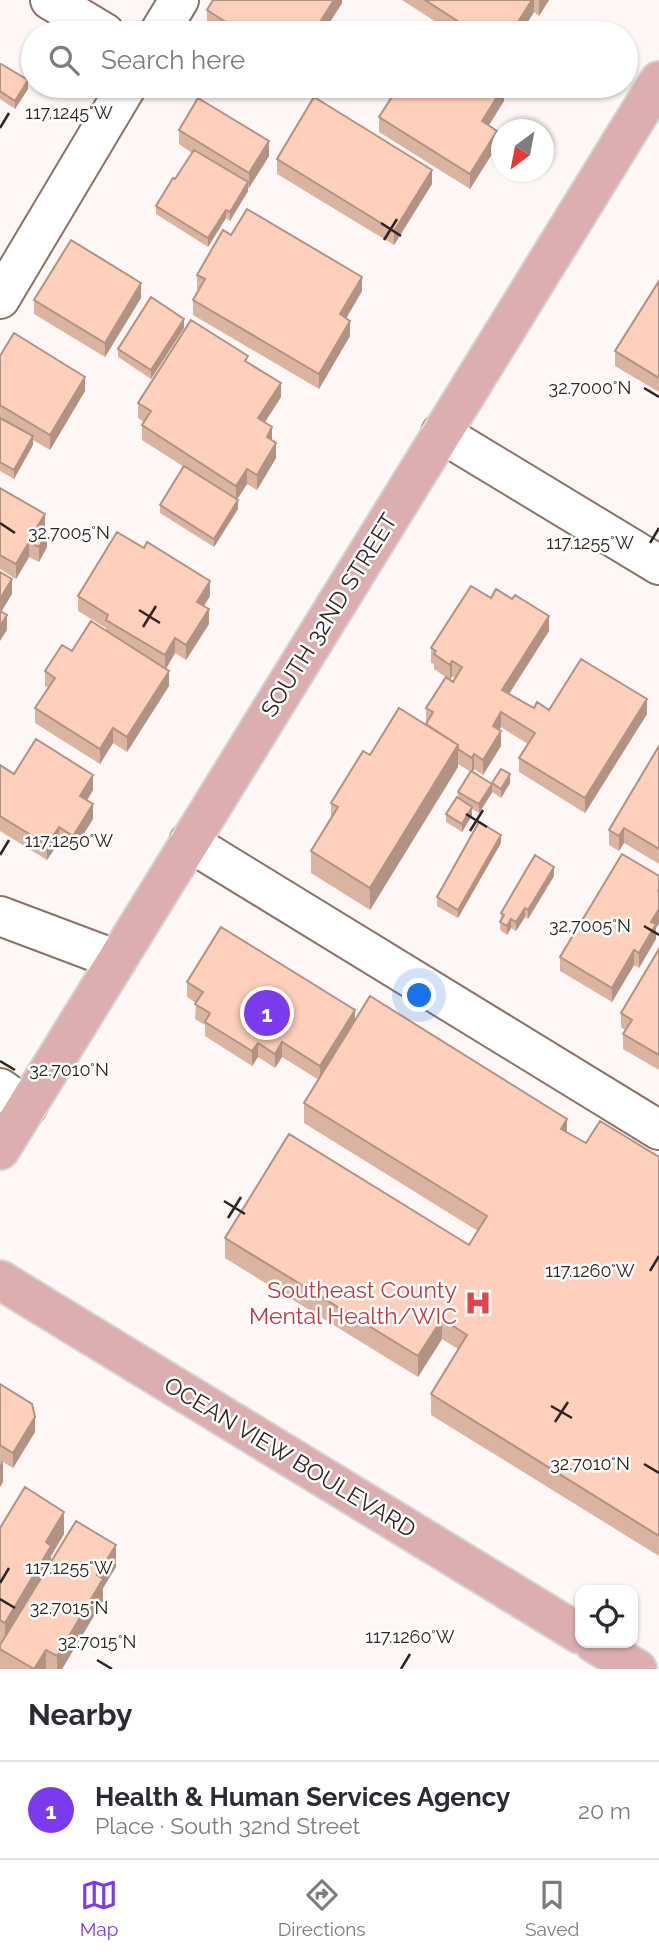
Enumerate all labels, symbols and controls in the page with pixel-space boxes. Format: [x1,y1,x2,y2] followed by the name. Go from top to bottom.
[21,21,638,98] search box
[45,41,83,79] icon: search
[101,45,245,75] text: Search here
[25,102,113,123] text: 117.1245°W
[491,119,554,182] north arrow
[549,377,631,398] text: 32.7000°N
[255,508,402,721] street label: SOUTH 32ND STREET
[28,522,110,543] text: 32.7005°N
[546,532,634,553] text: 117.1255°W
[25,830,113,851] text: 117.1250°W
[549,915,631,936] text: 32.7005°N
[402,978,436,1012] your location
[244,987,290,1039] pin: 1
[29,1059,109,1080] text: 32.7010°N
[545,1260,635,1281] text: 117.1260°W
[249,1276,457,1329] place label: Southeast County Mental Health/WIC
[463,1288,493,1318] hospital icon: Southeast County Mental Health/WIC
[160,1371,421,1542] street label: OCEAN VIEW BOULEVARD
[550,1453,630,1474] text: 32.7010°N
[25,1557,113,1578] text: 117.1255°W
[575,1585,638,1648] map controls
[575,1585,638,1648] button: locate
[30,1597,108,1618] text: 32.7015°N
[365,1626,455,1647] text: 117.1260°W
[58,1631,136,1652] text: 32.7015°N
[28,1697,132,1732] text: Nearby
[95,1782,510,1812] text: Health & Human Services Agency
[45,1797,57,1824] text: 1
[578,1797,631,1824] text: 20 m
[95,1812,360,1839] text: Place · South 32nd Street
[80,1876,118,1940] tab: Map
[278,1876,366,1940] tab: Directions
[525,1876,579,1940] tab: Saved

